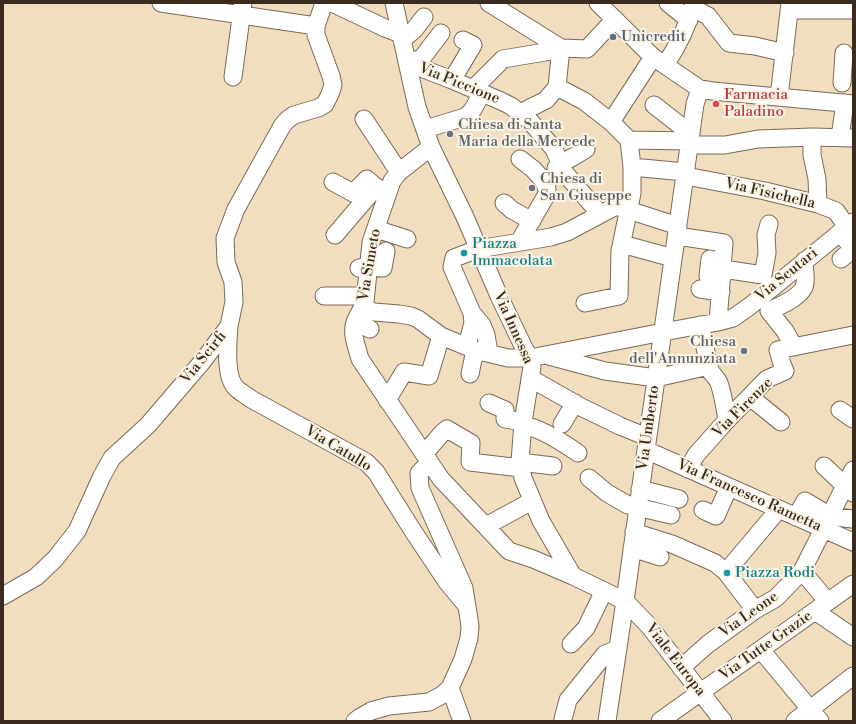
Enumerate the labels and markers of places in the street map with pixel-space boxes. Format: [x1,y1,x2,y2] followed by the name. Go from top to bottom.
[621,28,686,46] place label: Unicredit
[608,32,618,42] marker: Unicredit
[724,86,788,121] place label: Farmacia Paladino
[711,99,721,109] marker: Farmacia Paladino
[458,116,595,151] place label: Chiesa di Santa Maria della Mercede
[445,129,455,139] marker: Chiesa di Santa Maria della Mercede
[540,170,632,205] place label: Chiesa di San Giuseppe
[527,183,537,193] marker: Chiesa di San Giuseppe
[472,235,553,270] place label: Piazza Immacolata
[459,248,469,258] marker: Piazza Immacolata
[629,333,736,368] place label: Chiesa dell'Annunziata
[739,346,749,356] marker: Chiesa dell'Annunziata
[735,564,815,582] place label: Piazza Rodi
[722,568,732,578] marker: Piazza Rodi

